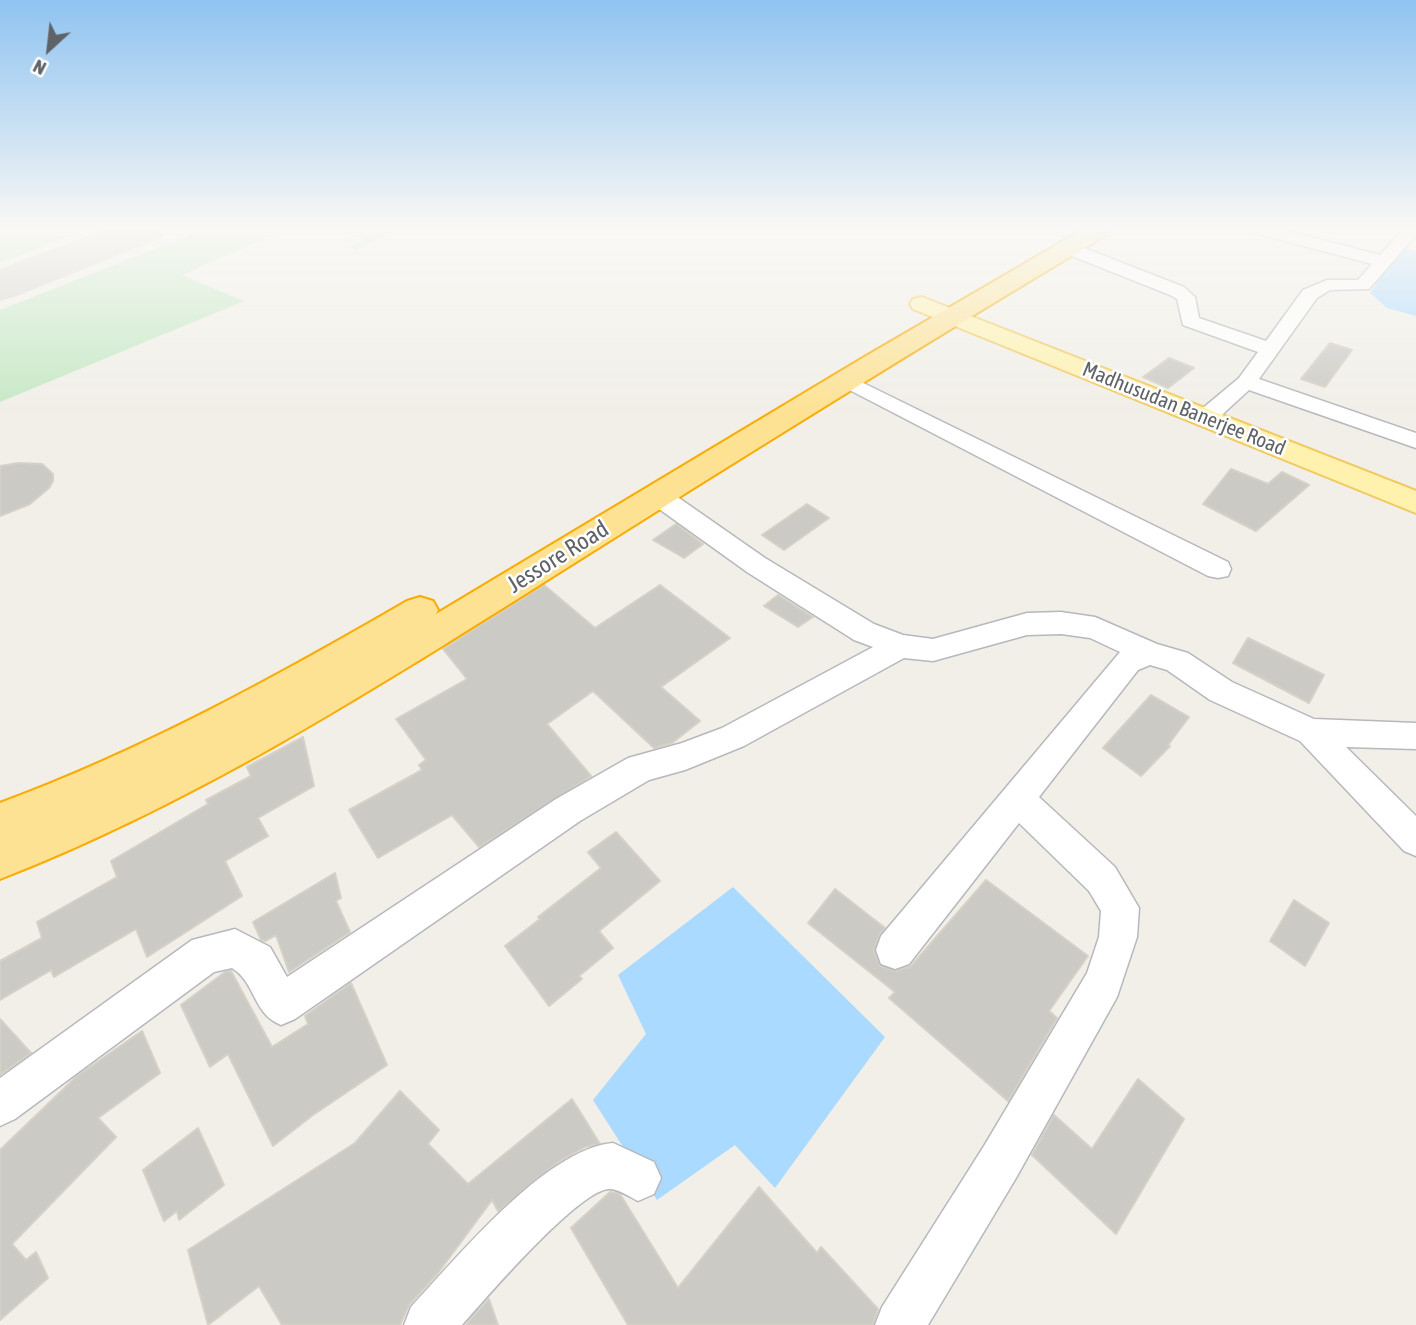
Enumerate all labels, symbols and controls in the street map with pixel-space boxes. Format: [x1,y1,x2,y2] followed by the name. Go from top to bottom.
[14,14,84,84] north arrow
[29,55,49,80] text: N
[1079,357,1289,461] street label: Madhusudan Banerjee Road
[502,515,614,599] street label: Jessore Road

